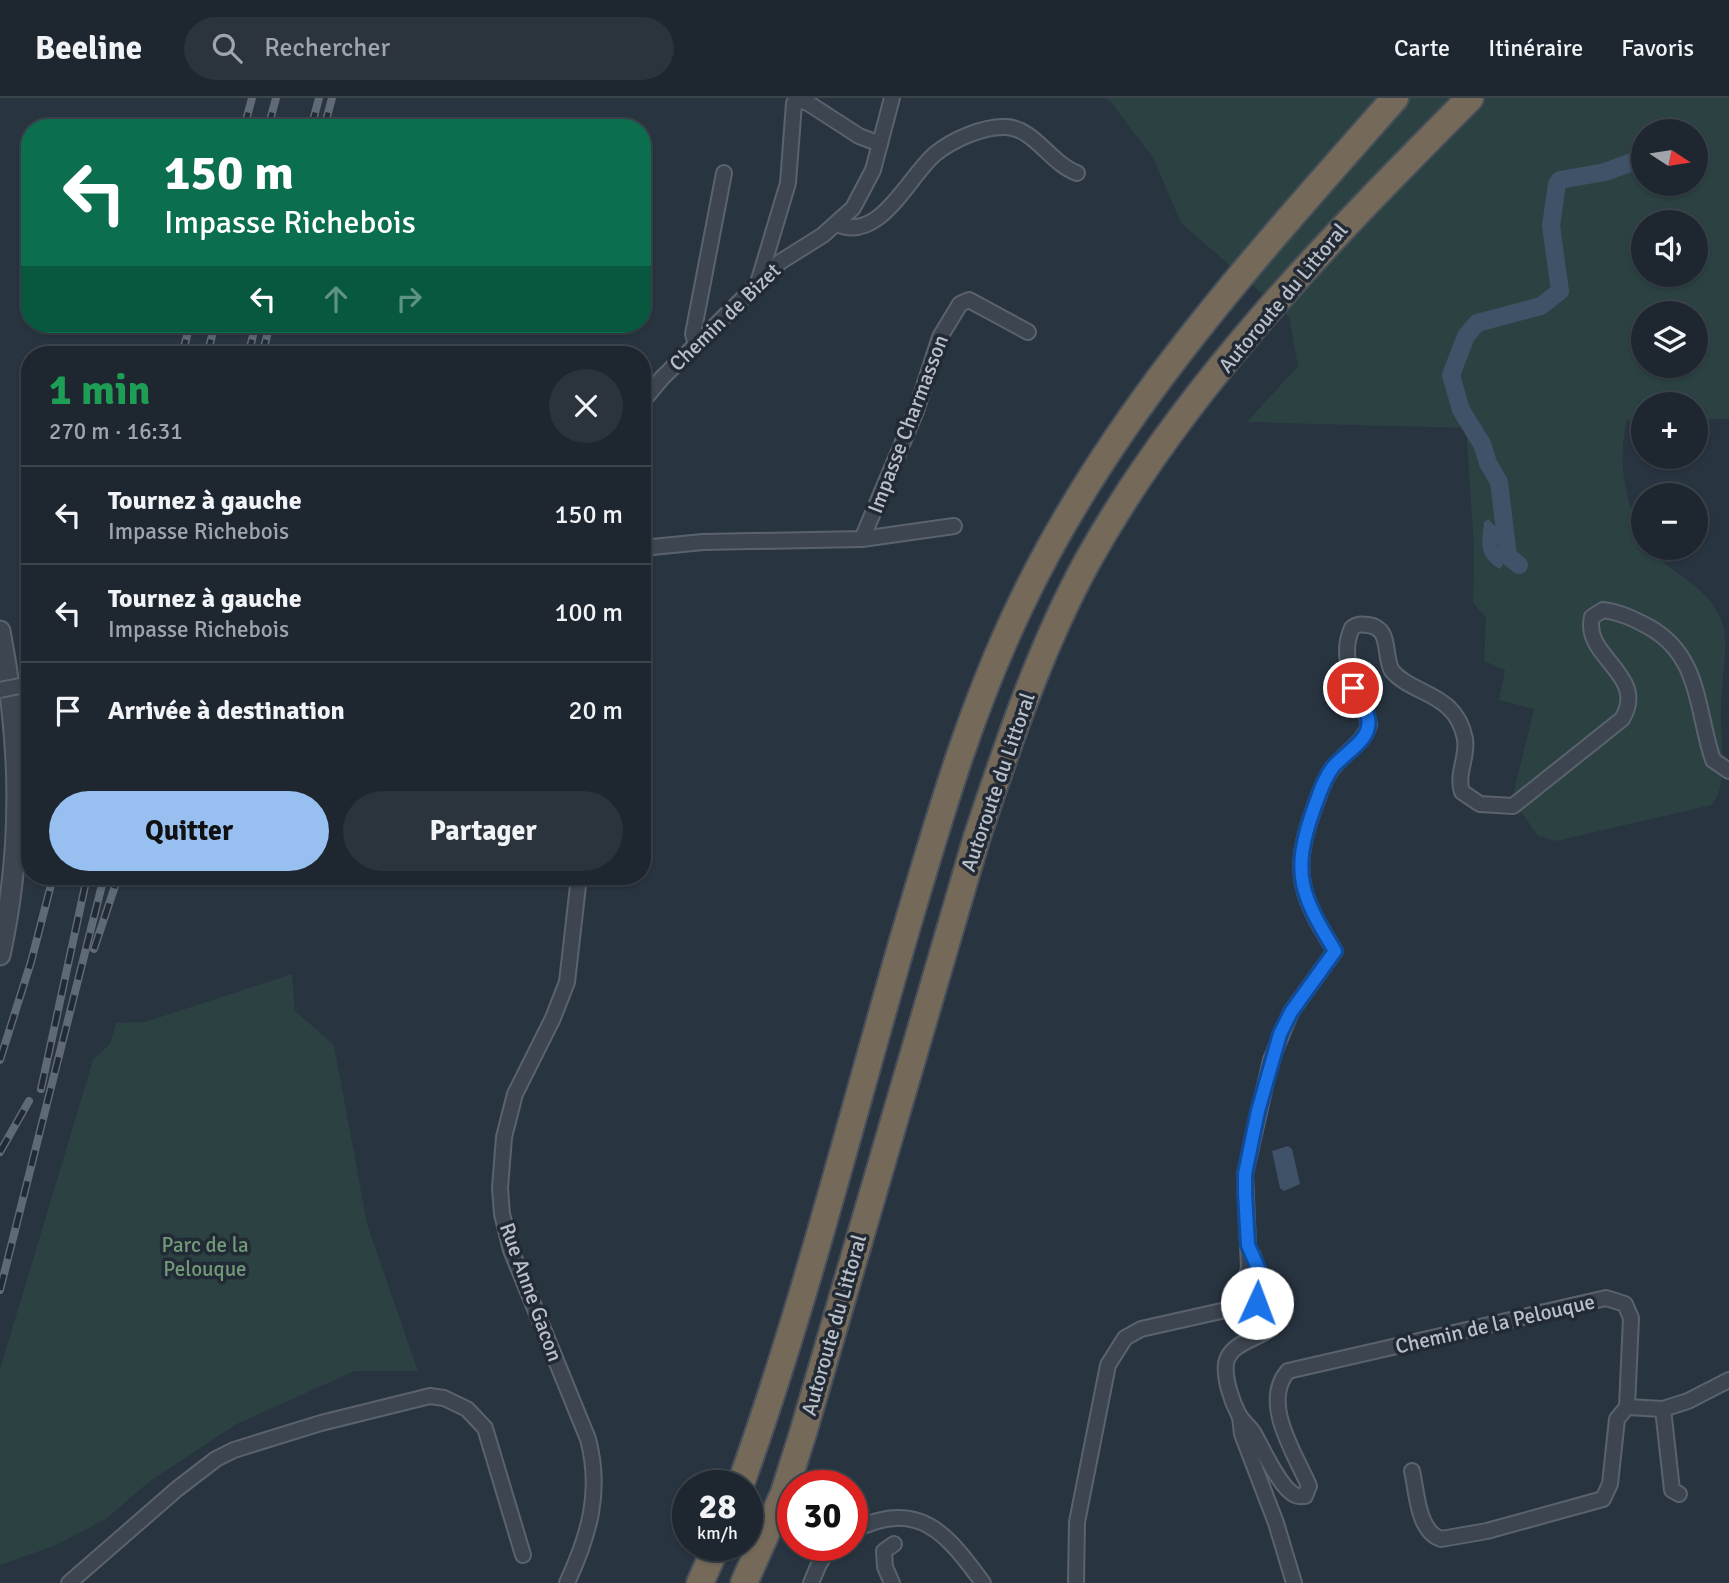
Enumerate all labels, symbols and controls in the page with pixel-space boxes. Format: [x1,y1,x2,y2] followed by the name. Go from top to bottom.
[184,17,674,80] search box
[35,28,142,69] text: Beeline
[208,29,246,67] icon: search
[264,32,390,64] text: Rechercher
[1394,33,1450,63] text: Carte
[1488,33,1583,63] text: Itinéraire
[1621,33,1694,63] text: Favoris
[1631,119,1708,196] north arrow
[1631,119,1708,560] map controls
[164,143,294,203] text: 150 m
[49,147,140,238] icon: left
[164,203,416,242] text: Impasse Richebois
[1631,210,1708,287] button: sound
[1213,218,1353,378] street label: Autoroute du Littoral
[664,257,786,377] street label: Chemin de Bizet
[244,280,282,318] icon: left
[317,280,355,318] icon: ahead
[390,280,428,318] icon: right
[1631,301,1708,378] button: layers
[862,331,954,517] street label: Impasse Charmasson
[49,365,150,416] text: 1 min
[549,369,623,443] button: close
[1631,392,1708,469] button: +
[49,417,183,446] text: 270 m · 16:31
[1631,483,1708,560] button: −
[108,485,302,517] text: Tournez à gauche
[49,496,87,534] icon: left
[554,499,623,531] text: 150 m
[108,517,289,546] text: Impasse Richebois
[108,583,302,615] text: Tournez à gauche
[49,594,87,632] icon: left
[554,597,623,629] text: 100 m
[108,615,289,644] text: Impasse Richebois
[1323,658,1383,718] pin
[1334,669,1372,707] icon: arrive
[955,689,1041,875] street label: Autoroute du Littoral
[49,692,87,730] icon: arrive
[108,695,345,727] text: Arrivée à destination
[568,695,623,727] text: 20 m
[49,791,329,871] button: Quitter
[343,791,623,871] button: Partager
[494,1219,568,1365] street label: Rue Anne Gacon
[796,1231,872,1419] street label: Autoroute du Littoral
[161,1232,249,1282] park label: Parc de la Pelouque
[1220,1266,1294,1340] position arrow
[1393,1288,1597,1360] street label: Chemin de la Pelouque
[777,1470,868,1561] speed limit sign: 30
[699,1485,736,1528] text: 28
[697,1522,738,1544] text: km/h

